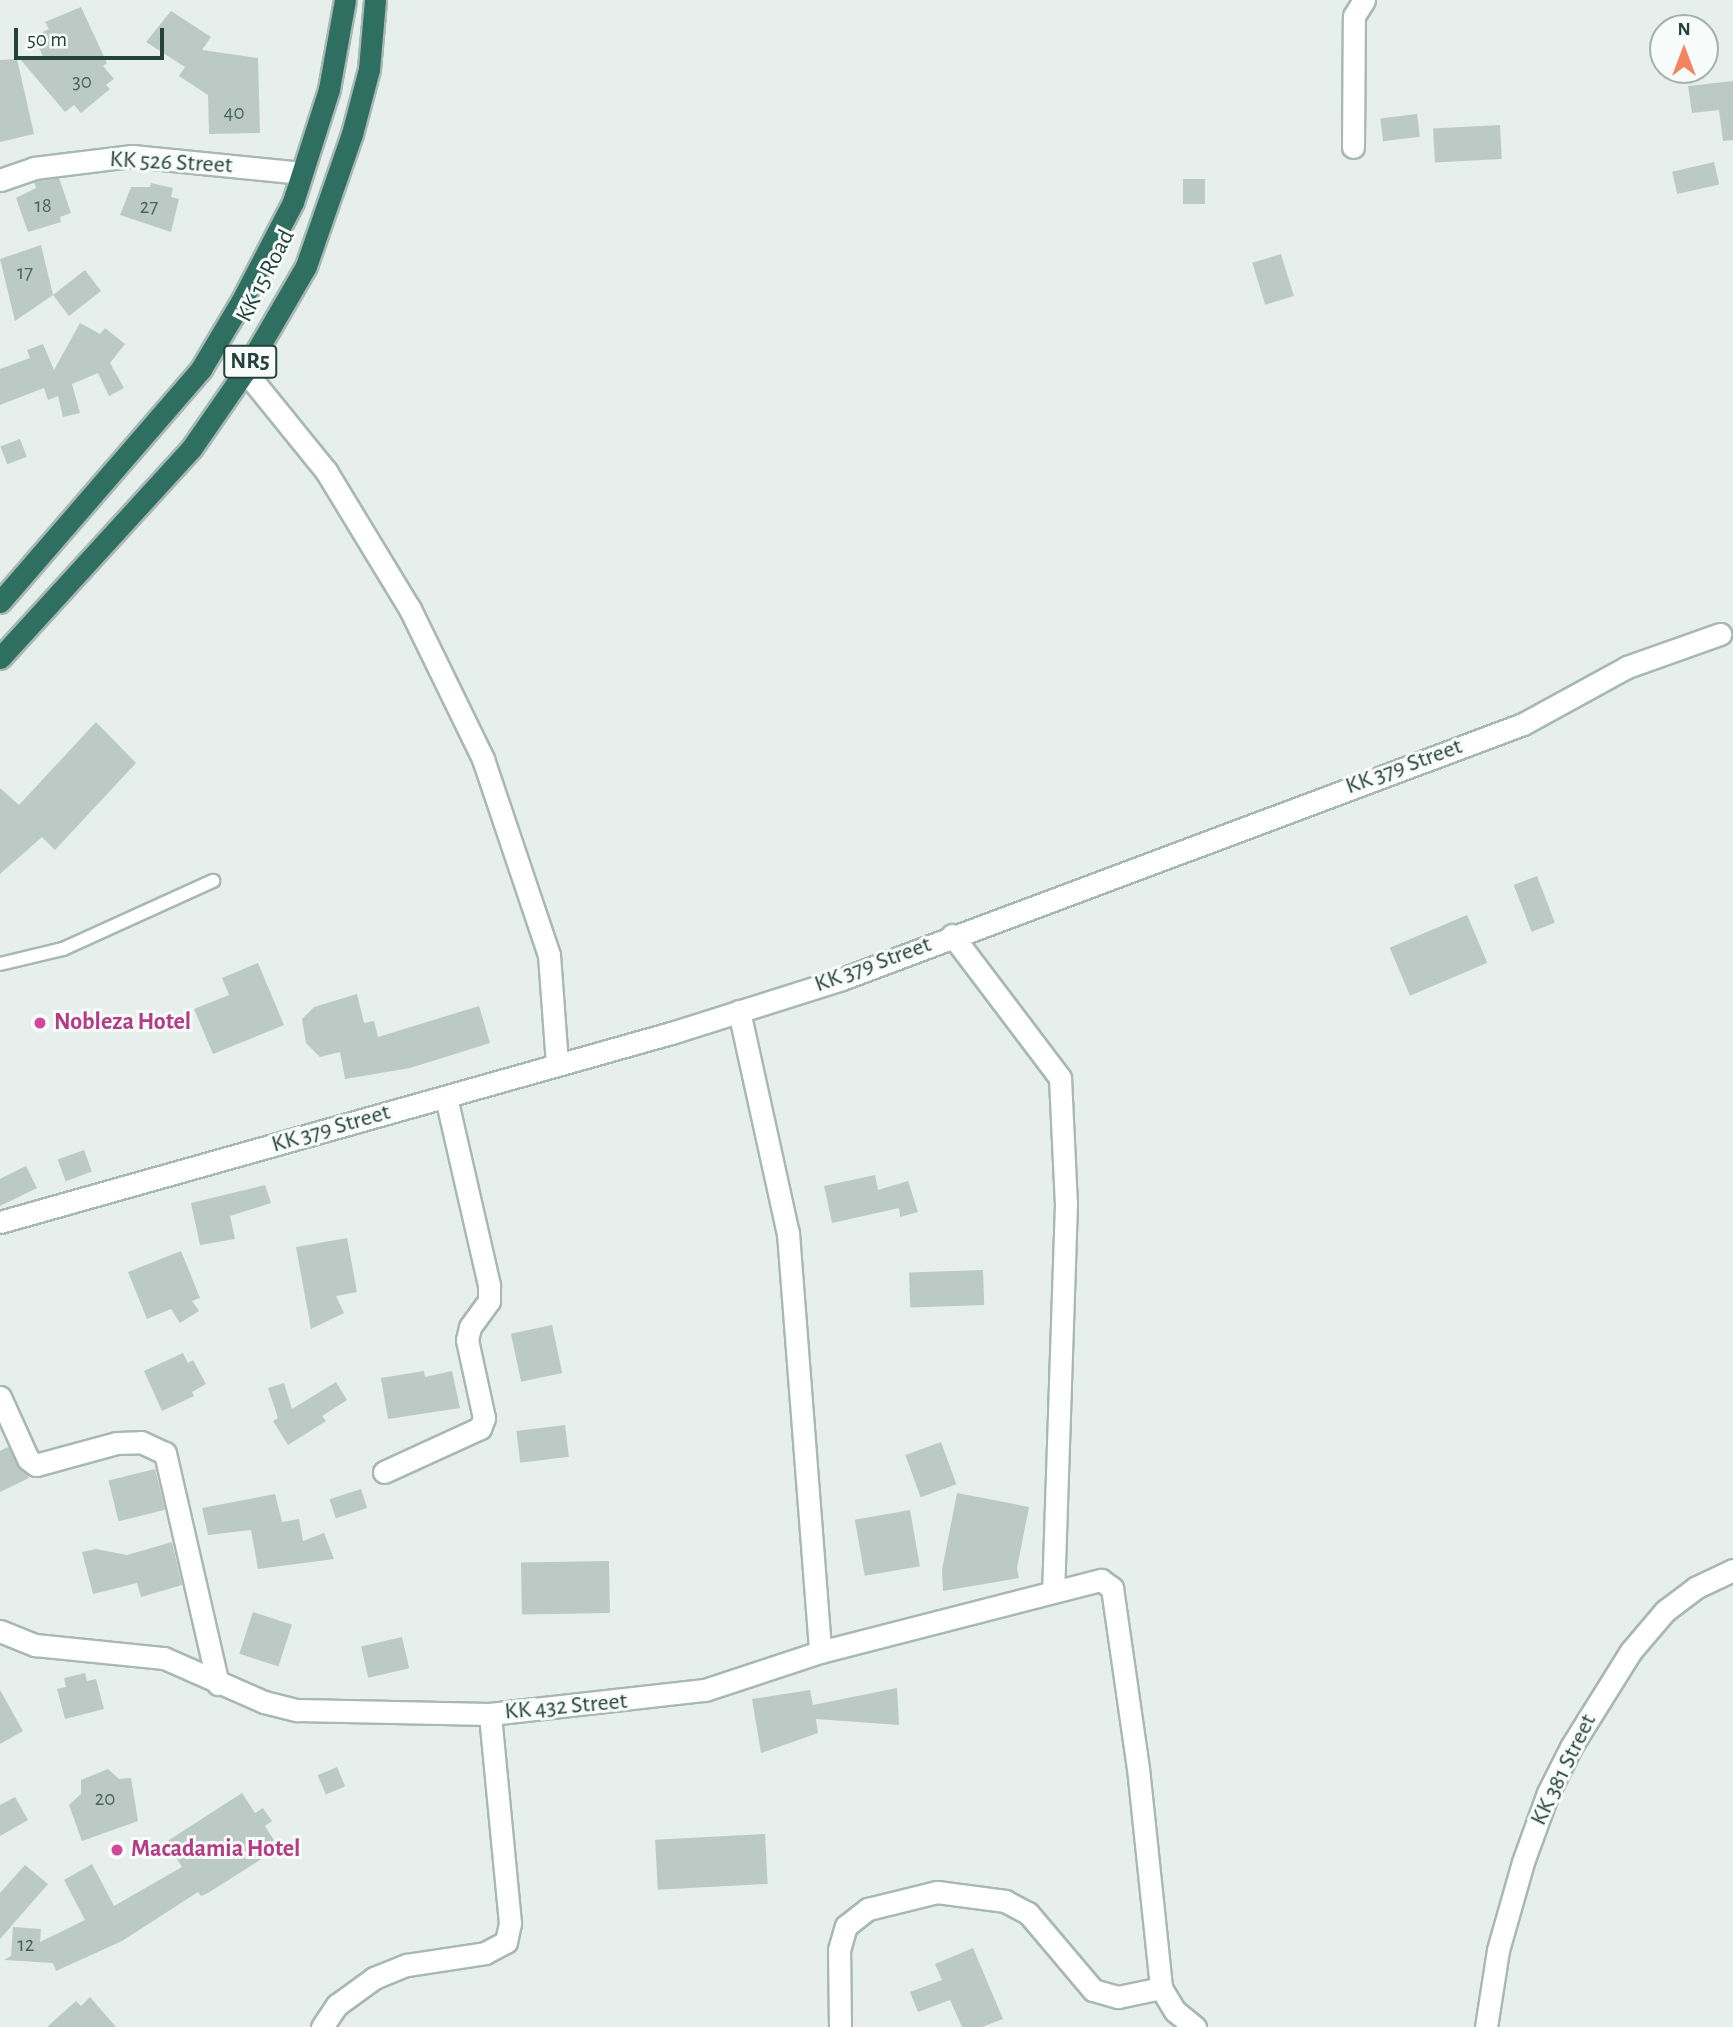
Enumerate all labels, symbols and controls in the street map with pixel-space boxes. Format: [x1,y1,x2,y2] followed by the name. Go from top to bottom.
[18,14,168,58] scale bar
[1649,14,1719,84] north arrow
[1677,20,1691,39] text: N
[27,29,67,50] text: 50 m
[72,69,92,95] house number: 30
[223,100,245,126] house number: 40
[109,145,233,181] street label: KK 526 Street
[34,193,52,219] house number: 18
[140,194,158,220] house number: 27
[230,225,302,327] street label: KK 15 Road
[17,260,33,286] house number: 17
[222,342,278,382] road number: NR5
[1342,733,1466,801] street label: KK 379 Street
[811,931,935,999] street label: KK 379 Street
[54,1009,191,1037] place label: Nobleza Hotel
[32,1015,48,1031] marker: Nobleza Hotel
[268,1098,394,1160] street label: KK 379 Street
[503,1687,629,1727] street label: KK 432 Street
[1525,1710,1603,1830] street label: KK 381 Street
[95,1786,115,1812] house number: 20
[131,1836,300,1864] place label: Macadamia Hotel
[109,1842,125,1858] marker: Macadamia Hotel
[18,1932,34,1958] house number: 12

